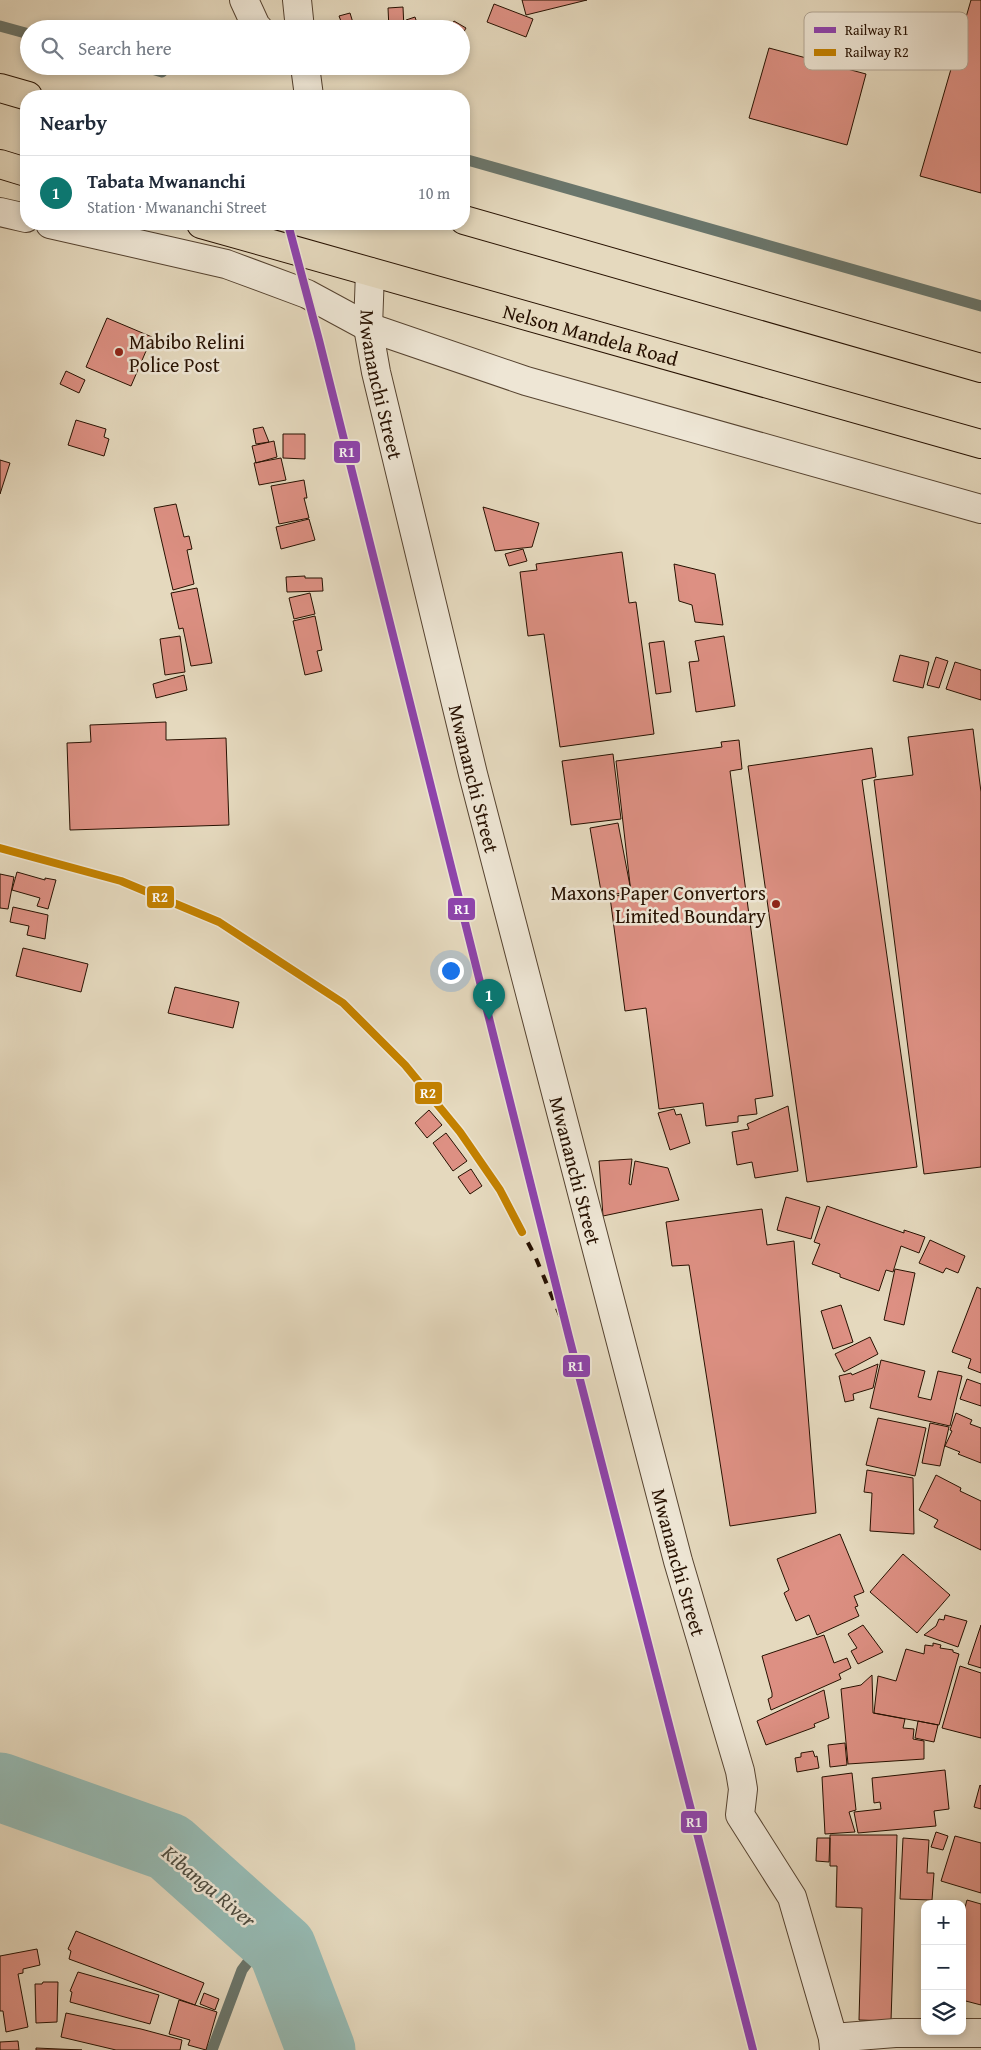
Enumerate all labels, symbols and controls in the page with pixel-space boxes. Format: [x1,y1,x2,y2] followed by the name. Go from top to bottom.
[804,12,968,70] legend
[20,20,470,75] search box
[845,20,909,40] text: Railway R1
[38,34,66,62] icon: search
[78,34,172,62] text: Search here
[845,42,909,62] text: Railway R2
[40,107,107,138] text: Nearby
[87,167,246,195] text: Tabata Mwananchi
[52,181,60,205] text: 1
[418,181,450,205] text: 10 m
[87,195,267,219] text: Station · Mwananchi Street
[500,295,682,372] street label: Nelson Mandela Road
[354,309,411,462] street label: Mwananchi Street
[129,327,245,379] place label: Mabibo Relini Police Post
[113,346,125,358] marker: Mabibo Relini Police Post
[333,440,361,464] line badge: R1
[339,442,355,462] text: R1
[442,701,507,856] street label: Mwananchi Street
[551,878,766,930] place label: Maxons Paper Convertors Limited Boundary
[146,885,175,909] line badge: R2
[152,887,168,907] text: R2
[447,897,476,921] line badge: R1
[770,898,782,910] marker: Maxons Paper Convertors Limited Boundary
[454,899,470,919] text: R1
[438,958,464,984] your location
[473,979,505,1020] pin: 1
[414,1081,443,1105] line badge: R2
[420,1083,436,1103] text: R2
[543,1093,609,1248] street label: Mwananchi Street
[562,1354,591,1378] line badge: R1
[568,1356,584,1376] text: R1
[645,1485,714,1639] street label: Mwananchi Street
[680,1810,708,1834] line badge: R1
[686,1812,702,1832] text: R1
[155,1837,264,1935] water label: Kibangu River
[921,1900,966,2035] map controls
[921,1900,966,1945] button: +
[921,1945,966,1990] button: −
[921,1990,966,2035] button: layers

